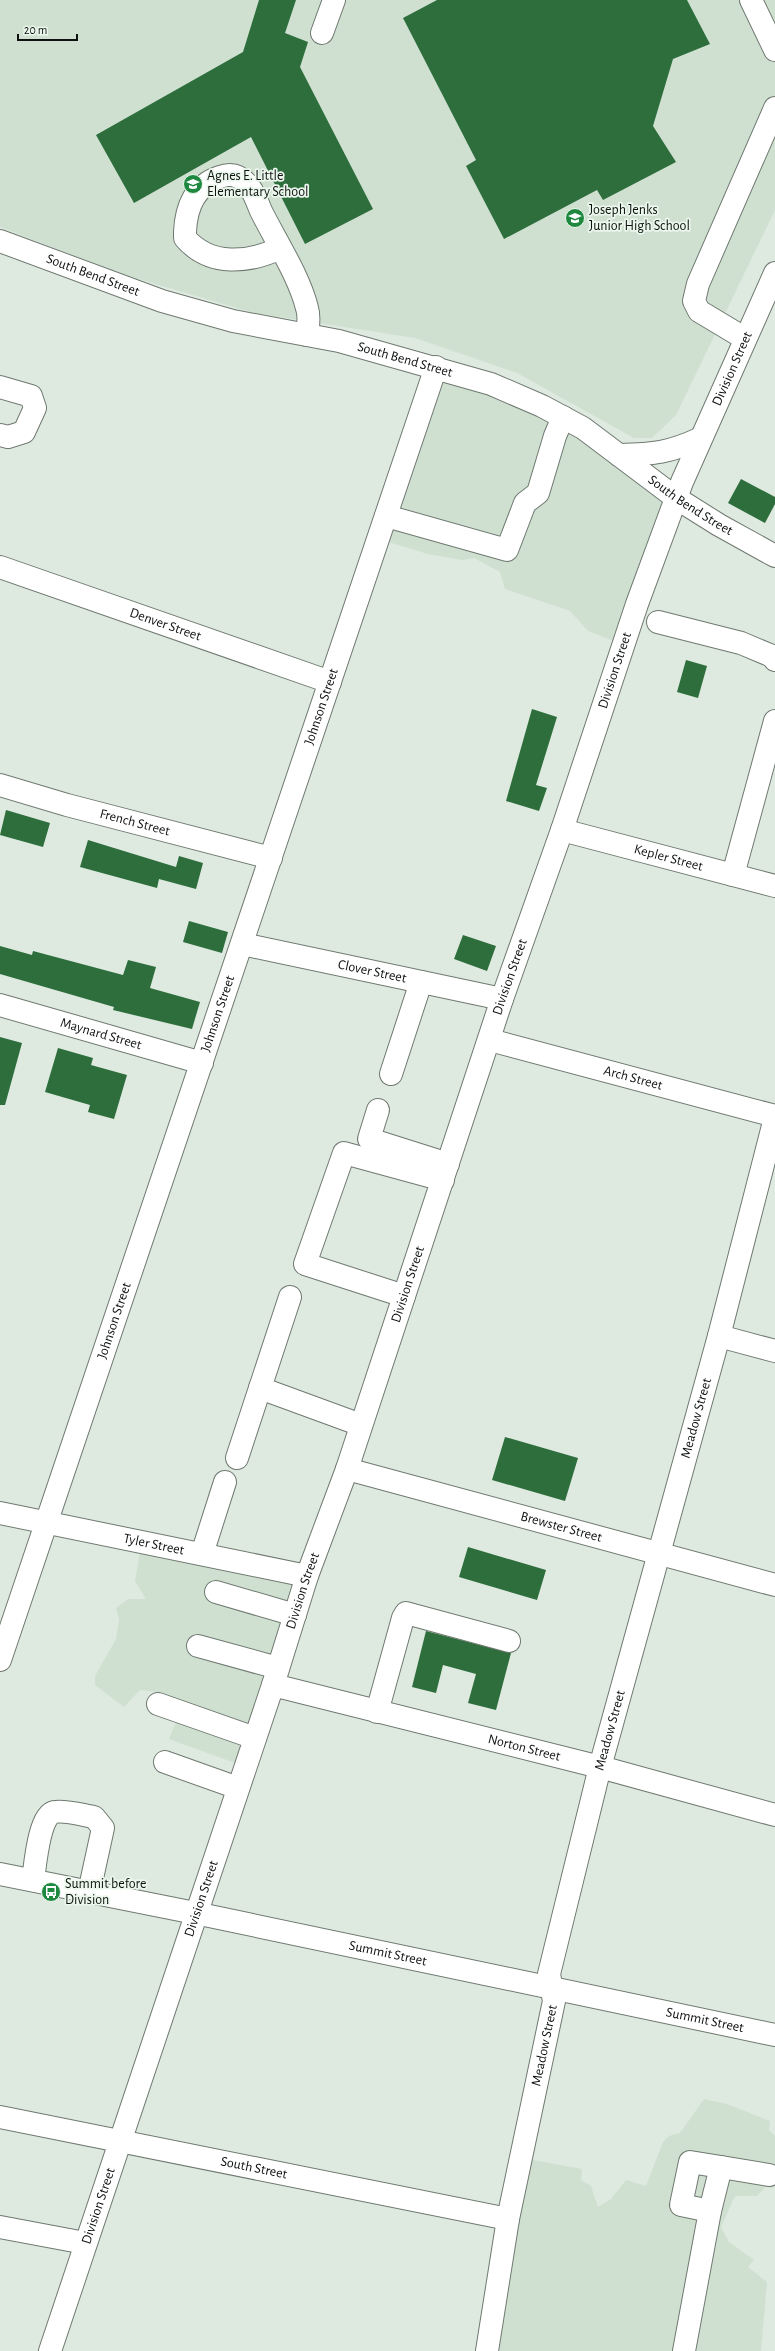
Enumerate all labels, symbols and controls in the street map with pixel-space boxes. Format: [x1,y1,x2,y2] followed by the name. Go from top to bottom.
[18,16,77,42] scale bar
[24,24,47,36] text: 20 m
[207,169,309,199] place label: Agnes E. Little Elementary School
[182,173,204,195] school or university icon: Agnes E. Little Elementary School
[589,203,690,233] place label: Joseph Jenks Junior High School
[564,207,586,229] school or university icon: Joseph Jenks Junior High School
[44,252,142,299] street label: South Bend Street
[710,329,755,408] street label: Division Street
[356,340,455,380] street label: South Bend Street
[646,473,735,538] street label: South Bend Street
[128,606,203,644] street label: Denver Street
[596,630,634,711] street label: Division Street
[302,666,341,747] street label: Johnson Street
[98,807,172,839] street label: French Street
[632,842,705,874] street label: Kepler Street
[490,937,530,1017] street label: Division Street
[337,957,408,986] street label: Clover Street
[199,973,237,1054] street label: Johnson Street
[59,1016,144,1052] street label: Maynard Street
[602,1064,665,1093] street label: Arch Street
[389,1244,427,1325] street label: Division Street
[95,1280,134,1361] street label: Johnson Street
[679,1376,714,1460] street label: Meadow Street
[519,1509,604,1545] street label: Brewster Street
[122,1532,186,1558] street label: Tyler Street
[284,1550,322,1631] street label: Division Street
[592,1688,628,1772] street label: Meadow Street
[487,1732,562,1764] street label: Norton Street
[182,1858,221,1939] street label: Division Street
[65,1877,146,1907] place label: Summit before Division
[40,1881,62,1903] bus stop icon: Summit before Division
[348,1939,428,1969] street label: Summit Street
[529,2003,560,2087] street label: Meadow Street
[665,2005,745,2035] street label: Summit Street
[220,2154,289,2182] street label: South Street
[79,2165,118,2246] street label: Division Street

